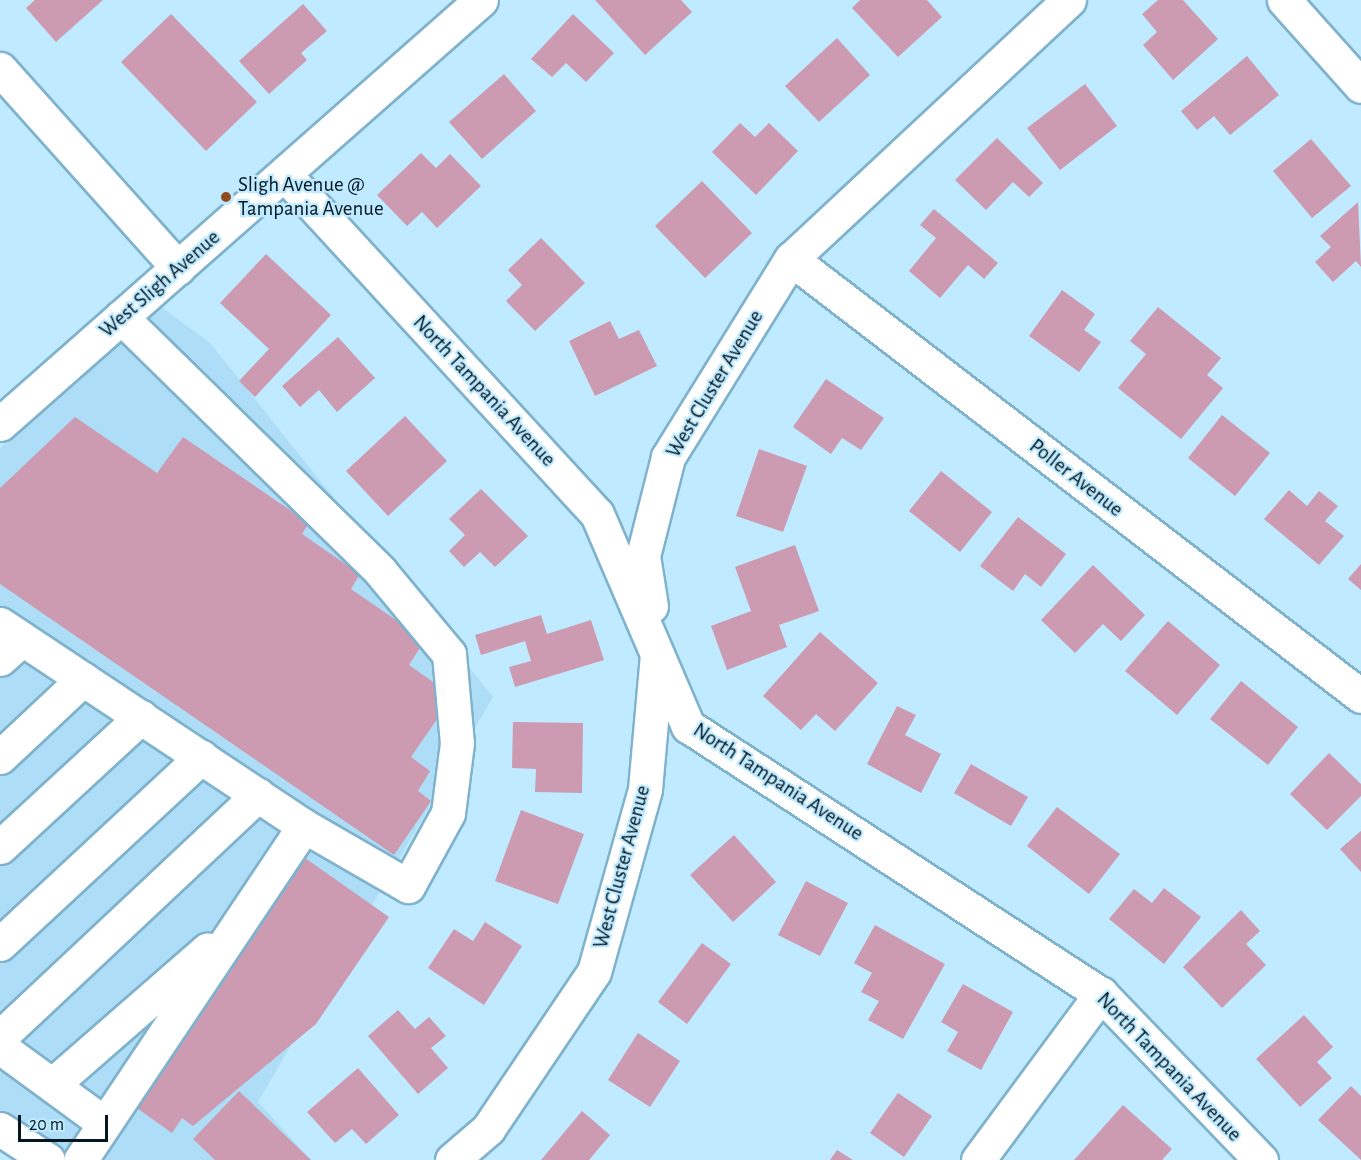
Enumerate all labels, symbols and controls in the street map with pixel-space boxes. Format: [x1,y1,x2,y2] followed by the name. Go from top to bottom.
[238,172,384,222] place label: Sligh Avenue @ Tampania Avenue
[219,190,233,204] marker: Sligh Avenue @ Tampania Avenue
[95,225,225,343] street label: West Sligh Avenue
[661,306,769,462] street label: West Cluster Avenue
[407,310,561,472] street label: North Tampania Avenue
[1024,434,1128,522] street label: Poller Avenue
[688,718,868,846] street label: North Tampania Avenue
[588,783,656,951] street label: West Cluster Avenue
[1091,987,1247,1147] street label: North Tampania Avenue
[21,1103,111,1141] scale bar
[29,1116,64,1134] text: 20 m

